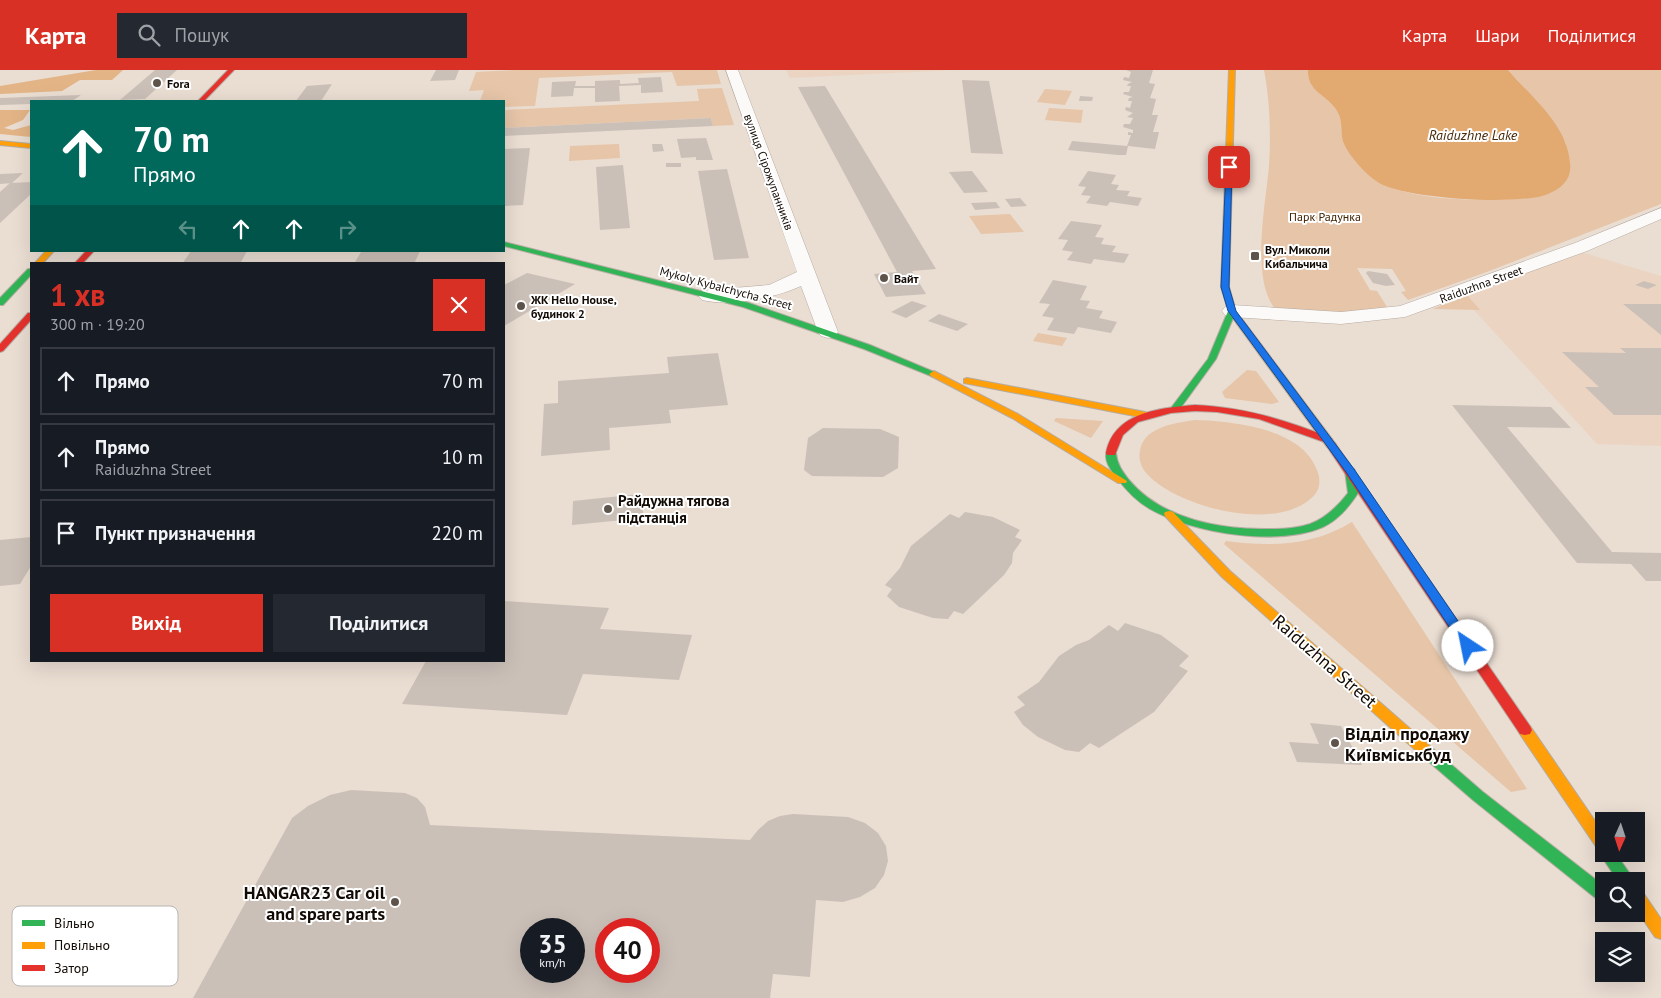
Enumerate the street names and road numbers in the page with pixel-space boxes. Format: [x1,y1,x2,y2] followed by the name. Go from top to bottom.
[741,112,797,232] street label: вулиця Сірожупанників
[1437,262,1525,306] street label: Raiduzhna Street
[658,263,794,313] street label: Mykoly Kybalchycha Street
[1268,609,1382,713] street label: Raiduzhna Street

